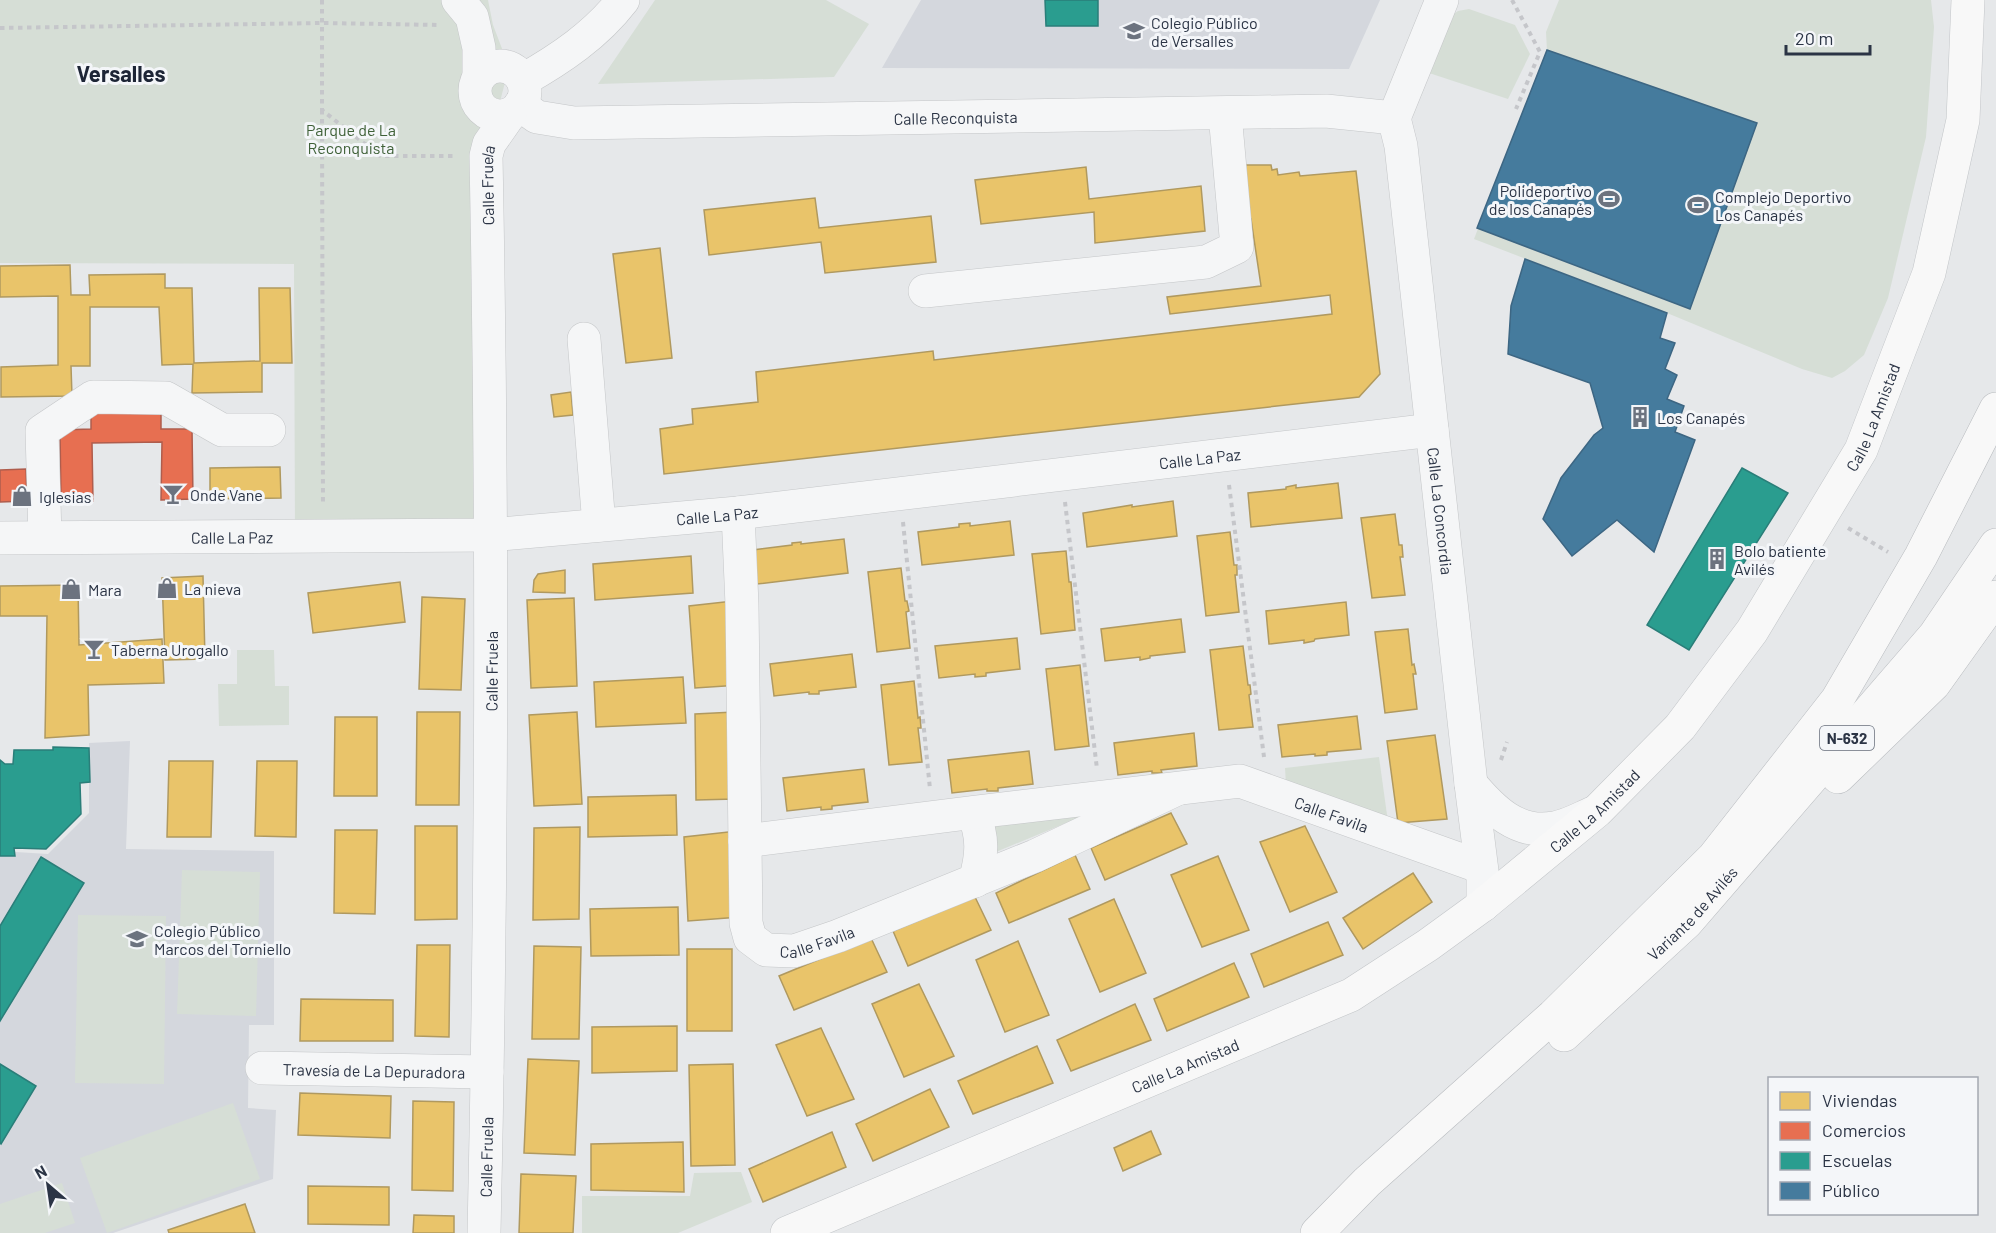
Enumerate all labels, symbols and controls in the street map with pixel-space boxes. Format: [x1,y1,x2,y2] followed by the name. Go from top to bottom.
[1151,13,1258,50] place label: Colegio Público de Versalles
[1786,18,1870,56] scale bar
[1122,19,1146,43] school or university icon: Colegio Público de Versalles
[1795,27,1833,49] text: 20 m
[77,60,165,86] district label: Versalles
[893,106,1018,127] street label: Calle Reconquista
[306,120,396,157] park label: Parque de La Reconquista
[477,143,498,226] street label: Calle Fruela
[1489,181,1592,218] place label: Polideportivo de los Canapés
[1597,187,1621,211] sports icon: Polideportivo de los Canapés
[1715,187,1851,224] place label: Complejo Deportivo Los Canapés
[1686,193,1710,217] sports icon: Complejo Deportivo Los Canapés
[1841,360,1903,474] street label: Calle La Amistad
[1628,405,1652,429] building icon: Los Canapés
[1657,408,1745,427] place label: Los Canapés
[1158,443,1242,472] street label: Calle La Paz
[1425,446,1457,576] street label: Calle La Concordia
[161,482,185,506] bar icon: Onde Vane
[10,484,34,508] shop icon: Iglesias
[190,485,263,504] place label: Onde Vane
[39,487,91,506] place label: Iglesias
[675,501,759,528] street label: Calle La Paz
[191,527,273,546] street label: Calle La Paz
[1734,541,1826,578] place label: Bolo batiente Avilés
[1705,547,1729,571] building icon: Bolo batiente Avilés
[155,576,179,600] shop icon: La nieva
[59,577,83,601] shop icon: Mara
[184,579,241,598] place label: La nieva
[88,580,122,599] place label: Mara
[481,631,500,711] street label: Calle Fruela
[82,637,106,661] bar icon: Taberna Urogallo
[111,640,229,659] place label: Taberna Urogallo
[1820,726,1874,750] road number: N-632
[1545,765,1643,856] street label: Calle La Amistad
[1292,792,1371,836] street label: Calle Favila
[1643,862,1741,964] street label: Variante de Avilés
[154,921,291,958] place label: Colegio Público Marcos del Torniello
[779,921,857,961] street label: Calle Favila
[125,927,149,951] school or university icon: Colegio Público Marcos del Torniello
[1128,1034,1242,1096] street label: Calle La Amistad
[283,1059,465,1081] street label: Travesía de La Depuradora
[1768,1077,1978,1215] legend
[1822,1089,1897,1111] text: Viviendas
[475,1117,496,1198] street label: Calle Fruela
[1822,1119,1906,1141] text: Comercios
[1822,1149,1892,1171] text: Escuelas
[18,1155,78,1215] north arrow
[31,1161,50,1182] text: N
[1822,1179,1880,1201] text: Público

